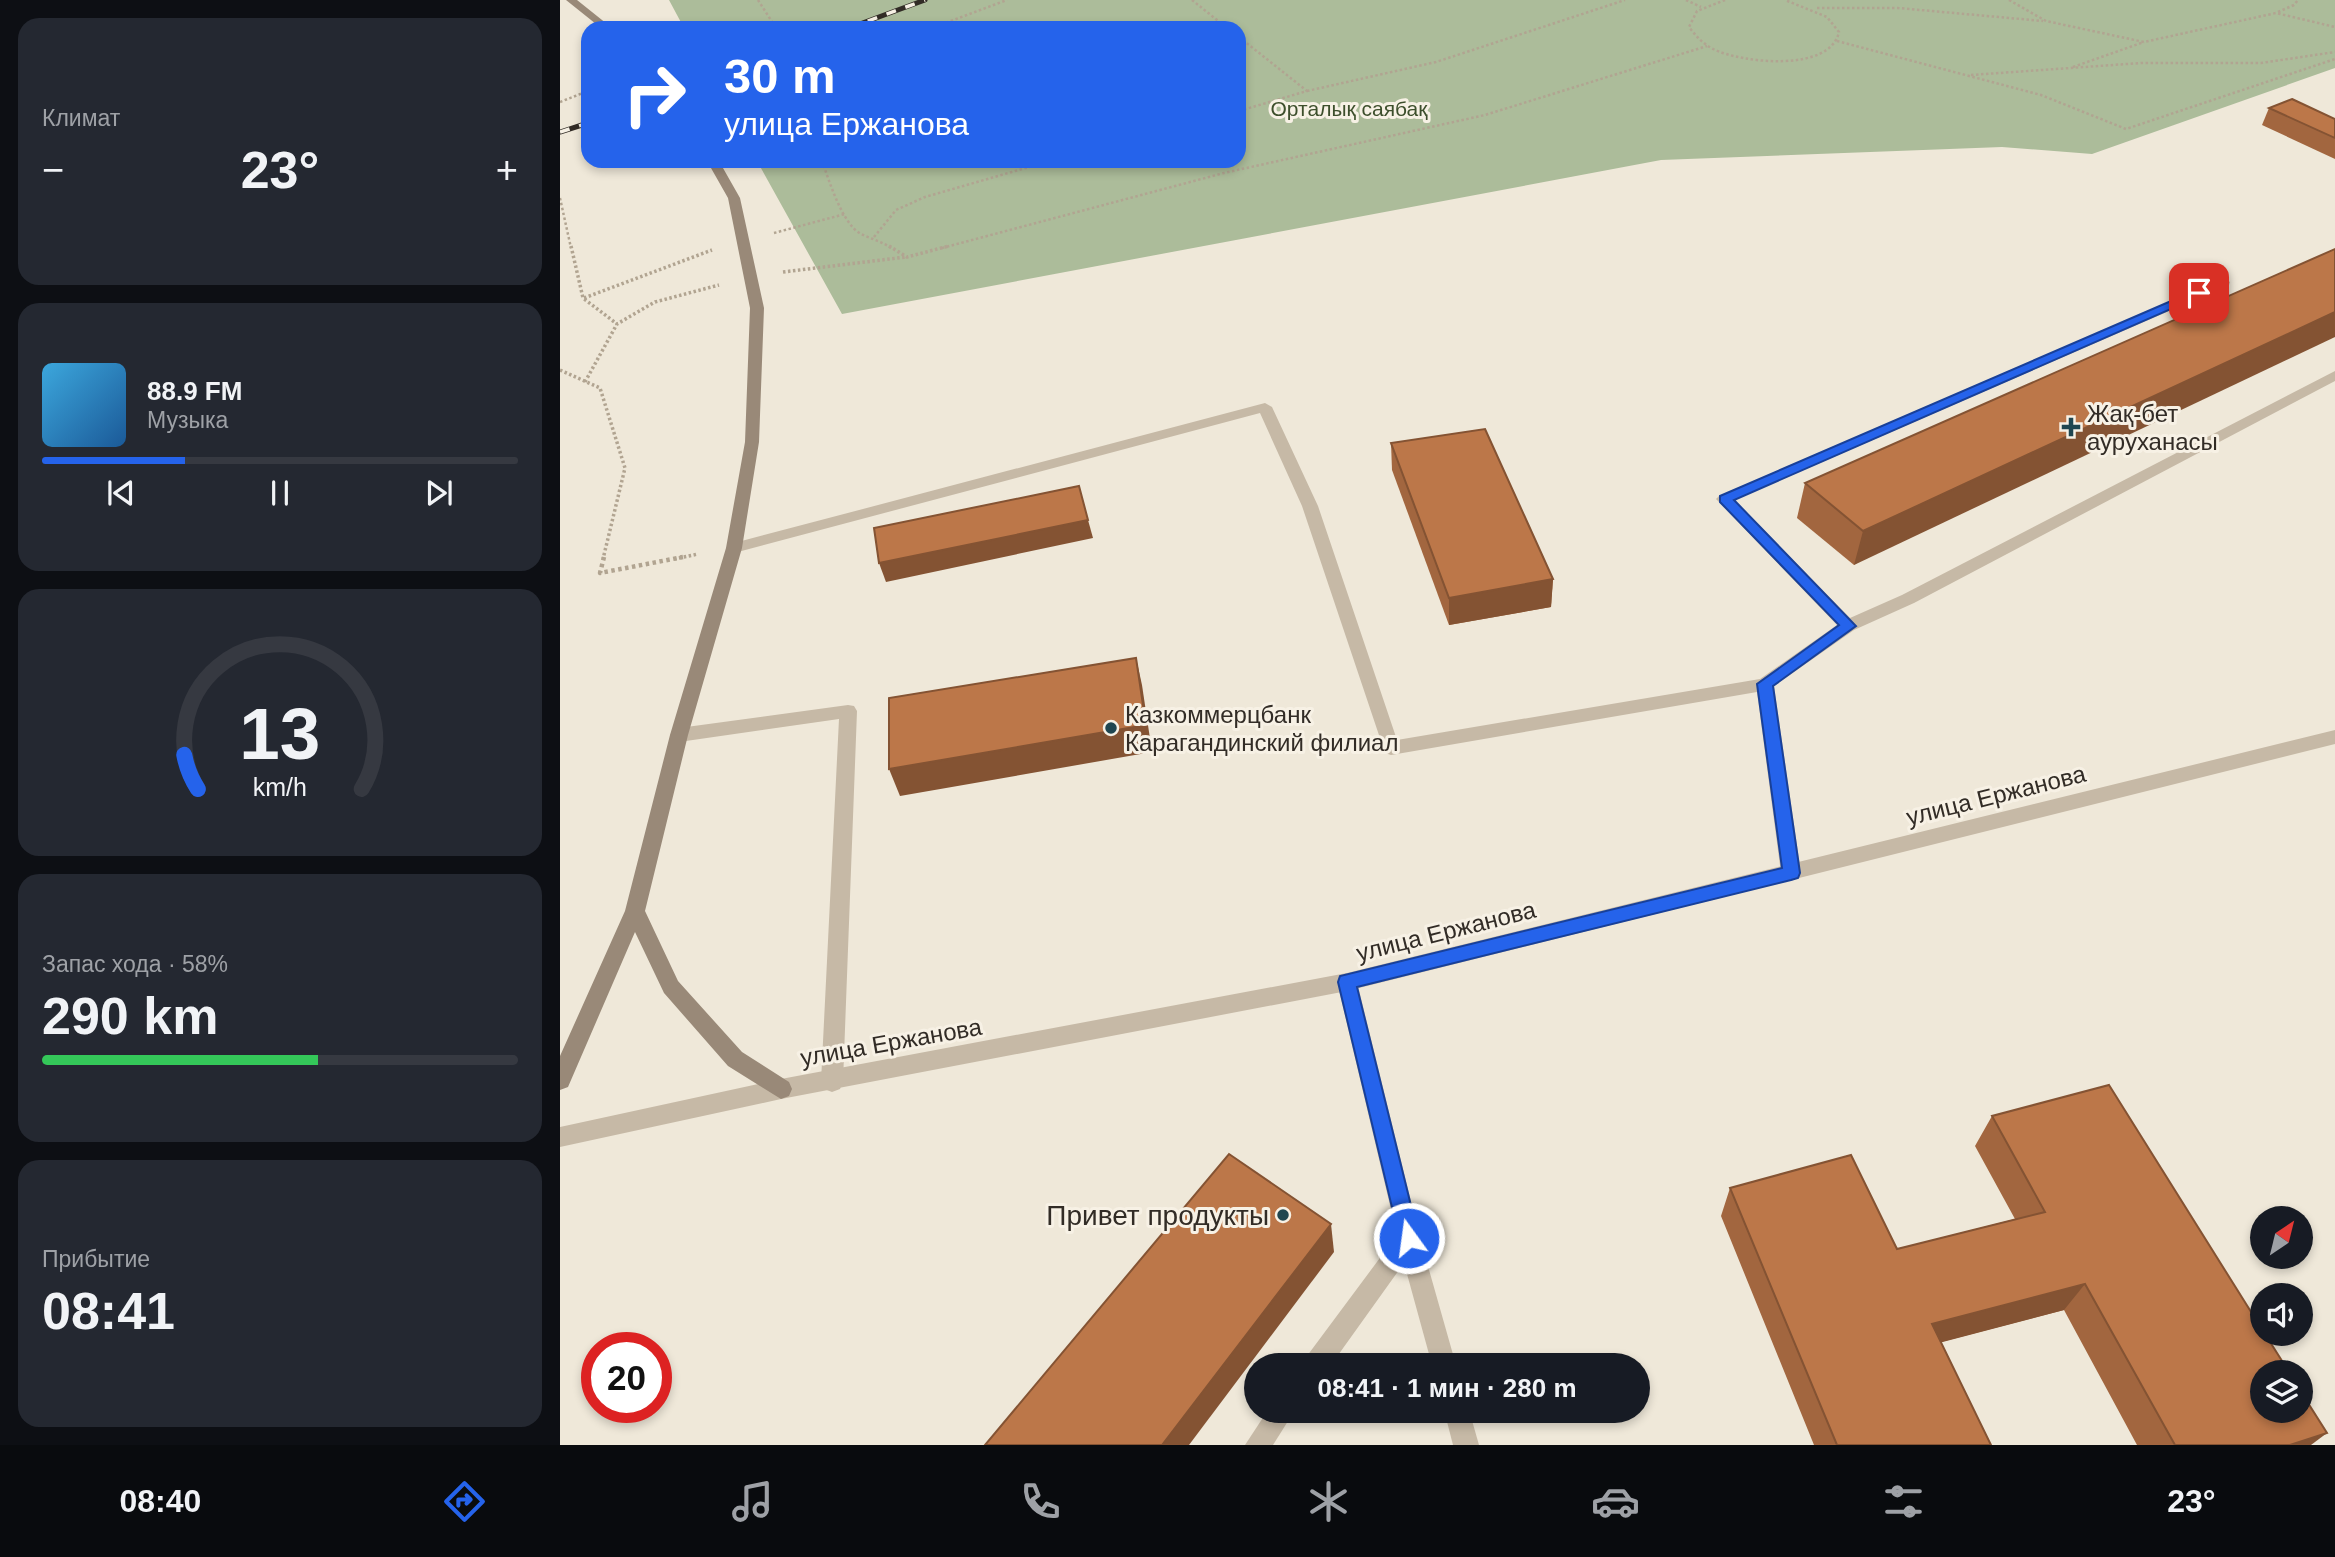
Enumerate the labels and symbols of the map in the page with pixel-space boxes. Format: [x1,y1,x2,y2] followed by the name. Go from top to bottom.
[1271,97,1428,120] park label: Орталық саябақ
[2169,263,2229,323] pin
[2087,400,2218,455] place label: Жақ-бет ауруханасы
[2061,417,2081,437] marker: Жақ-бет ауруханасы
[1125,701,1398,756] place label: Казкоммерцбанк Карагандинский филиал
[1103,720,1119,736] marker: Казкоммерцбанк Карагандинский филиал
[1904,760,2089,830] street label: улица Ержанова
[1354,896,1539,966] street label: улица Ержанова
[798,1013,985,1071] street label: улица Ержанова
[1046,1200,1269,1231] place label: Привет продукты
[1372,1201,1446,1275] position arrow
[2250,1206,2314,1269] north arrow
[1275,1207,1291,1223] marker: Привет продукты
[581,1332,672,1423] speed limit sign: 20

